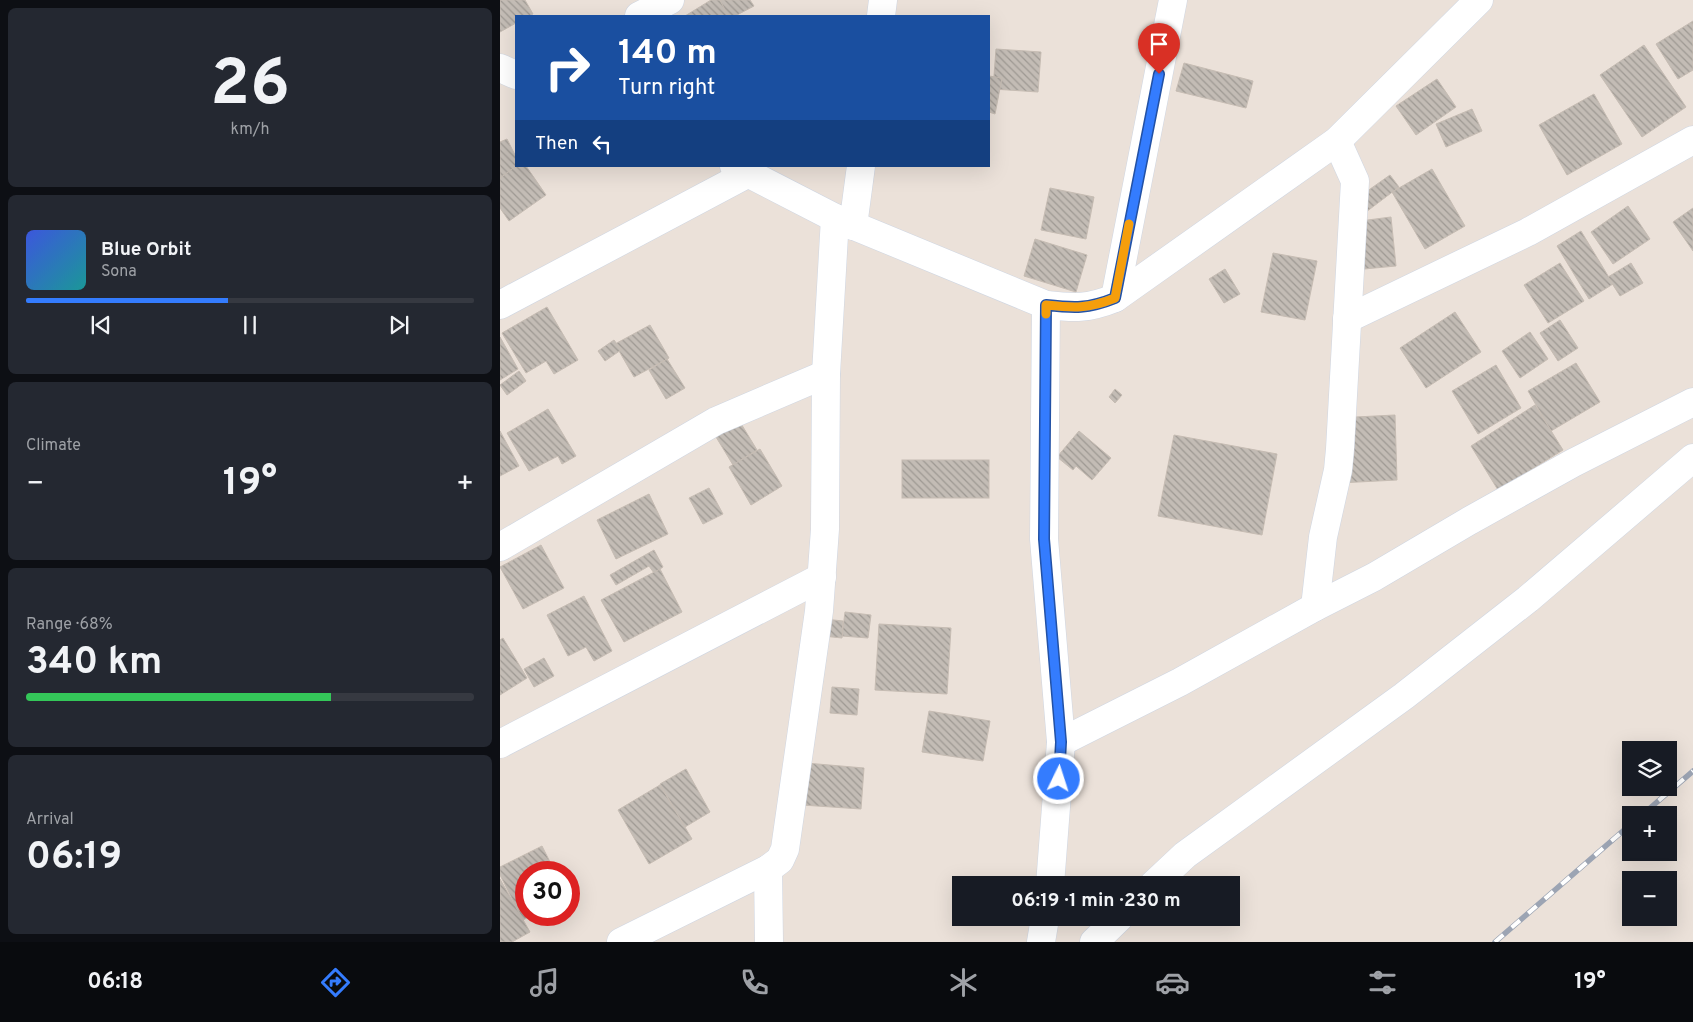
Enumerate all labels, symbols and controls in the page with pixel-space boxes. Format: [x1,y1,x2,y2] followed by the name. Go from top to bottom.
[1138,23,1180,74] pin
[1145,30,1173,58] icon: arrive
[618,32,717,76] text: 140 m
[535,35,600,100] icon: right
[210,46,290,128] text: 26
[618,75,715,102] text: Turn right
[231,120,269,140] text: km/h
[588,130,616,158] icon: left
[535,132,578,156] text: Then
[101,238,191,262] text: Blue Orbit
[101,262,137,282] text: Sona
[87,311,115,339] icon: previous
[236,311,264,339] icon: pause
[385,311,413,339] icon: next
[26,436,81,456] text: Climate
[223,460,277,509] text: 19°
[26,467,44,503] text: −
[456,467,474,503] text: +
[26,615,113,635] text: Range · 68%
[26,639,162,688] text: 340 km
[1622,741,1677,926] map controls
[1622,741,1677,796] button: layers
[1032,752,1084,804] position arrow
[1622,806,1677,861] button: +
[26,810,74,830] text: Arrival
[26,834,122,883] text: 06:19
[515,861,580,926] speed limit sign: 30
[1622,871,1677,926] button: −
[1011,889,1181,913] text: 06:19 · 1 min · 230 m
[318,965,353,1000] icon: directions
[527,965,562,1000] icon: music
[737,965,772,1000] icon: phone
[946,965,981,1000] icon: climate
[1155,965,1190,1000] icon: car
[1365,965,1400,1000] icon: filters
[87,969,143,996] text: 06:18
[1574,969,1606,996] text: 19°

